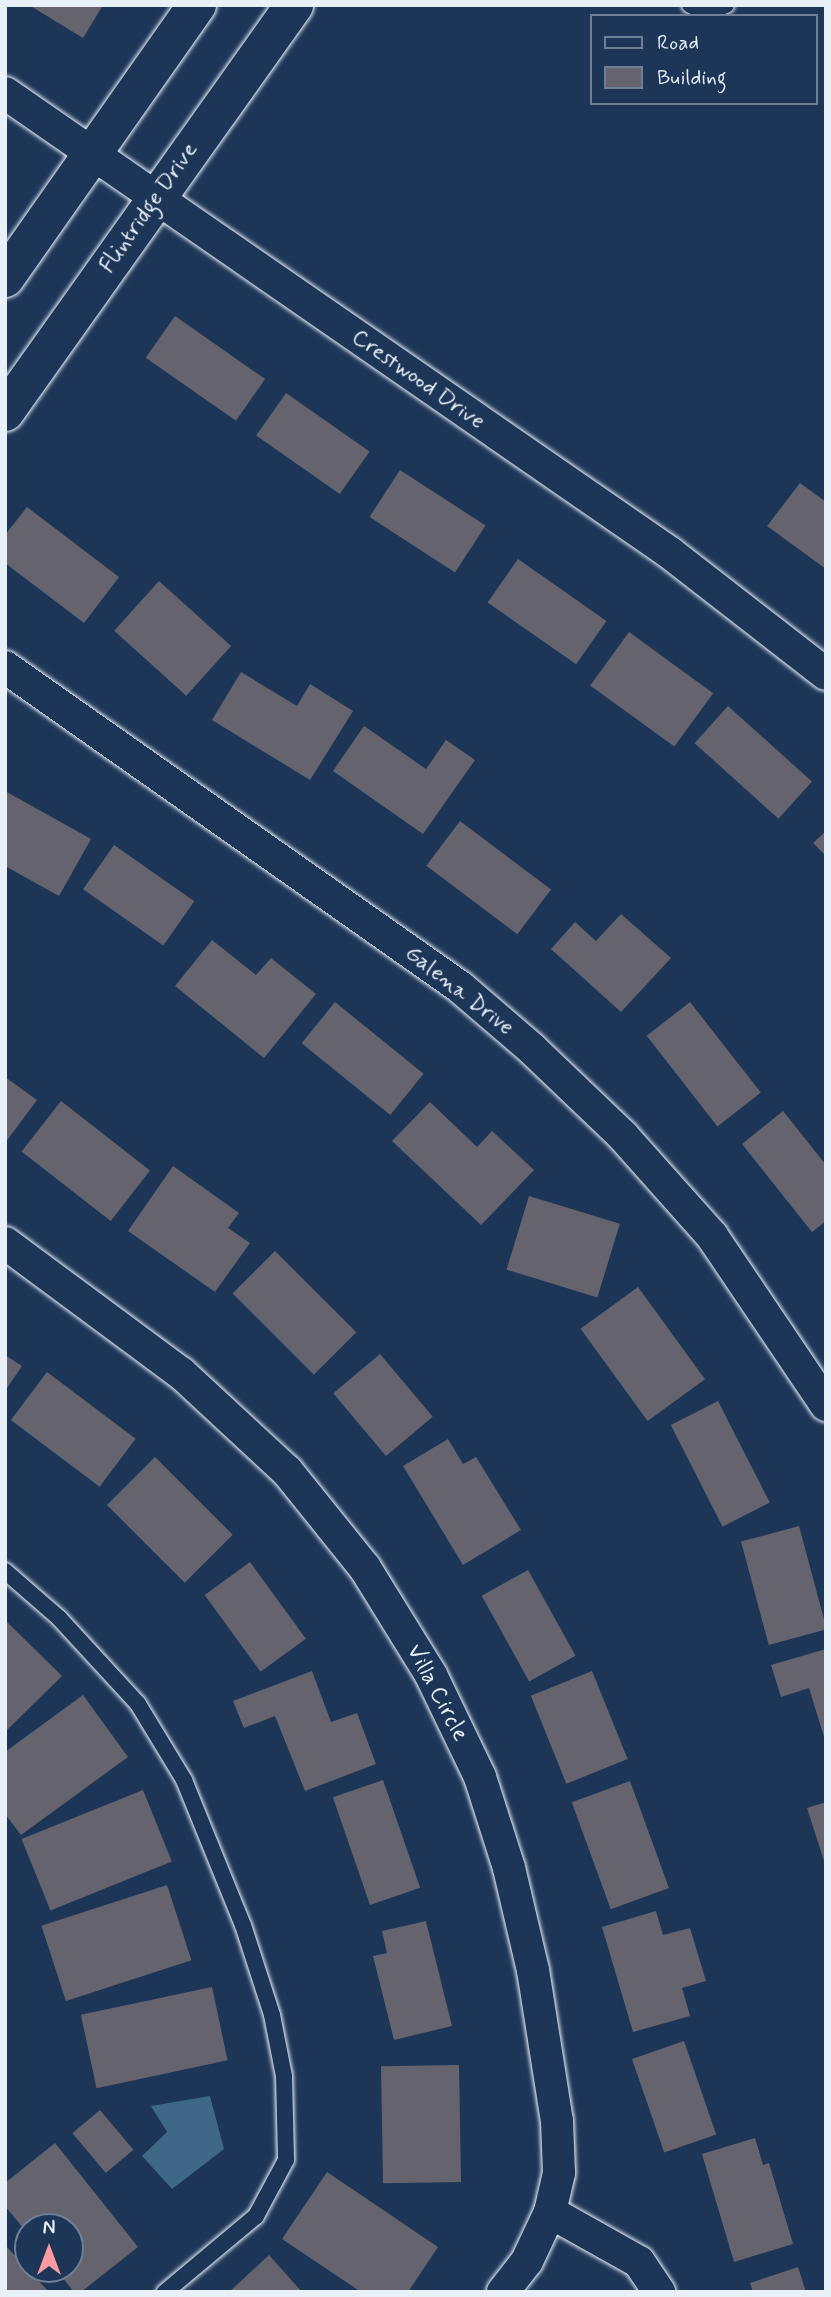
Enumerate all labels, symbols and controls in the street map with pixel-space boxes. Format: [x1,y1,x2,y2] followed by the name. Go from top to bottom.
[590,14,817,105] legend
[657,29,699,57] text: Road
[657,64,727,92] text: Building
[95,139,203,277] street label: Flintridge Drive
[347,324,489,436] street label: Crestwood Drive
[399,940,519,1042] street label: Galena Drive
[400,1640,474,1746] street label: Villa Circle
[14,2213,84,2283] north arrow
[43,2216,55,2241] text: N

